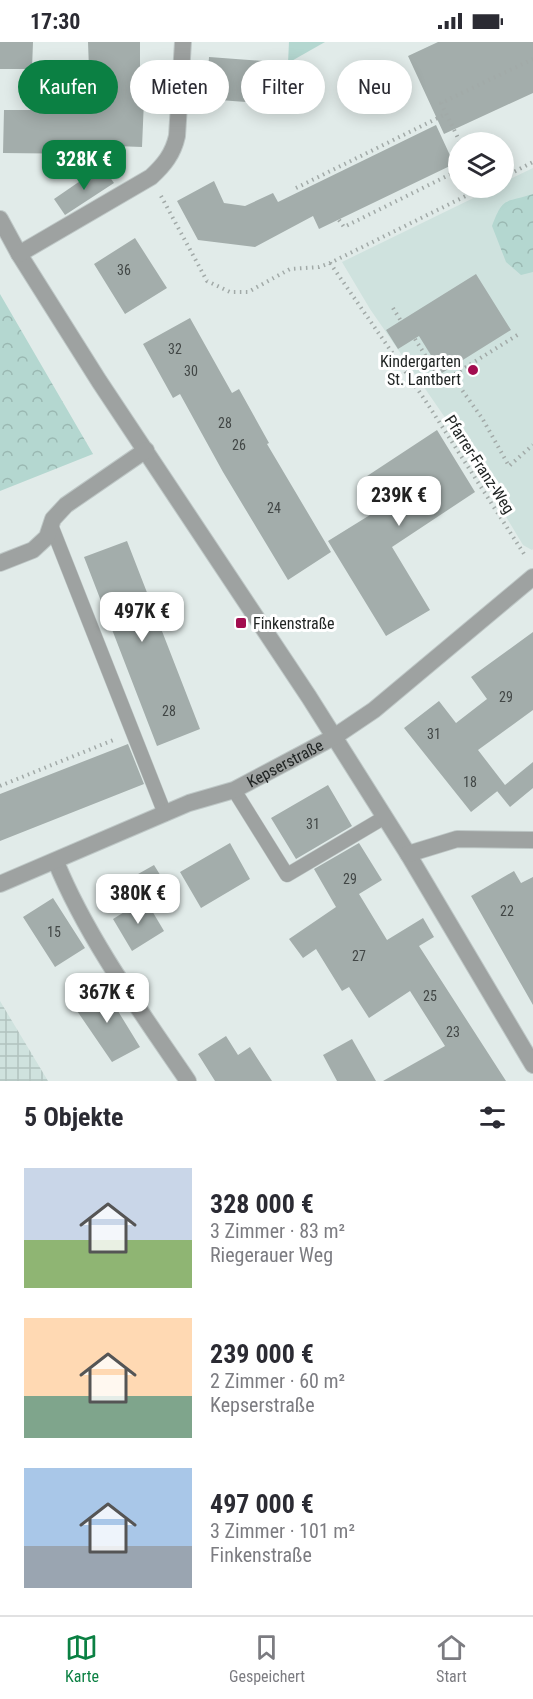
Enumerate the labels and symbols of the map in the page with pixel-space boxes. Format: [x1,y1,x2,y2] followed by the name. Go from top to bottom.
[35,140,133,191] pin: 328K €
[117,262,131,278] house number: 36
[168,341,182,357] house number: 32
[380,352,461,389] place label: Kindergarten St. Lantbert
[184,363,198,379] house number: 30
[466,363,480,377] marker: Kindergarten St. Lantbert
[441,412,518,517] street label: Pfarrer-Franz-Weg
[218,415,232,431] house number: 28
[232,437,246,453] house number: 26
[350,476,448,527] pin: 239K €
[267,500,281,516] house number: 24
[93,592,191,643] pin: 497K €
[253,614,335,633] place label: Finkenstraße
[234,616,248,630] marker: Finkenstraße
[499,689,513,705] house number: 29
[162,703,176,719] house number: 28
[427,726,441,742] house number: 31
[244,736,327,791] street label: Kepserstraße
[463,774,477,790] house number: 18
[306,816,320,832] house number: 31
[343,871,357,887] house number: 29
[89,874,187,925] pin: 380K €
[500,903,514,919] house number: 22
[47,924,61,940] house number: 15
[352,948,366,964] house number: 27
[58,973,156,1024] pin: 367K €
[423,988,437,1004] house number: 25
[446,1024,460,1040] house number: 23

